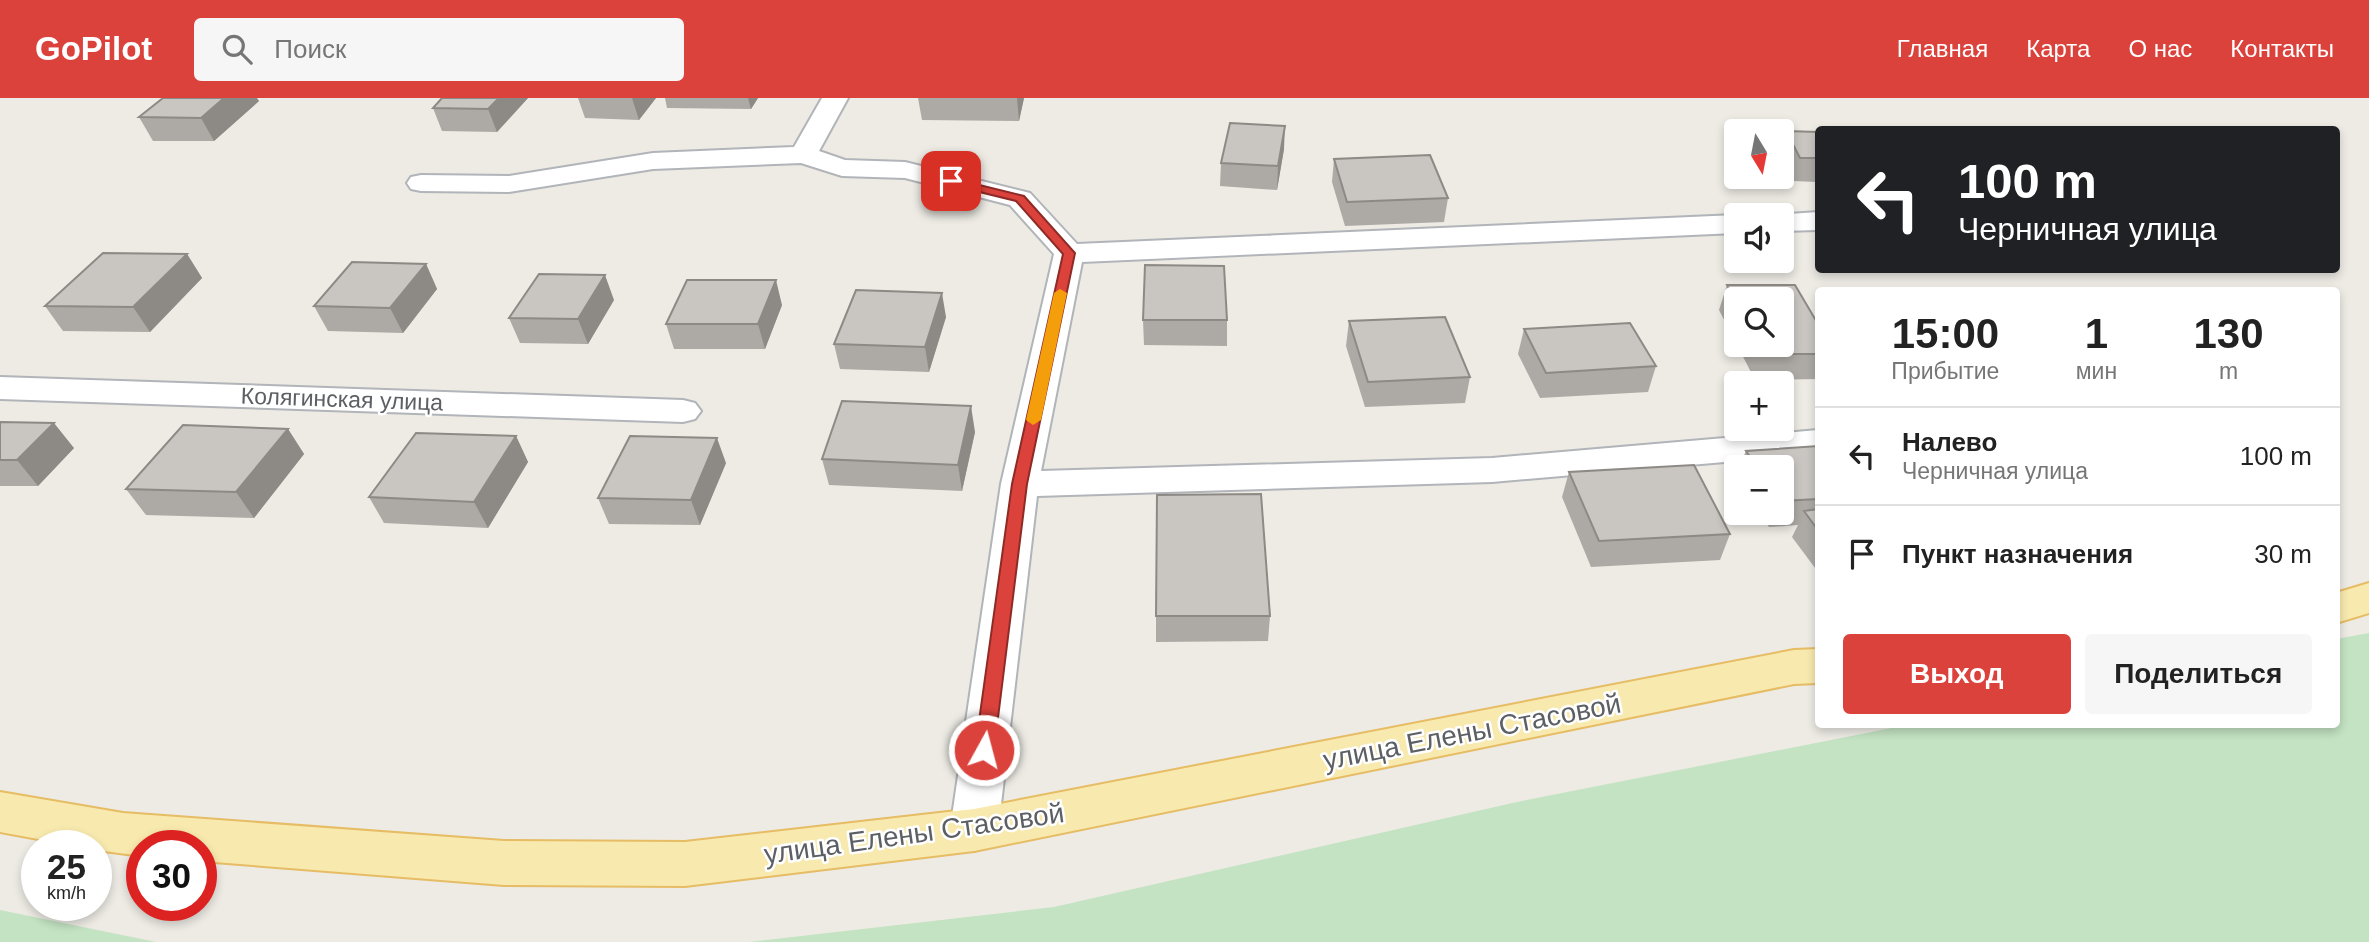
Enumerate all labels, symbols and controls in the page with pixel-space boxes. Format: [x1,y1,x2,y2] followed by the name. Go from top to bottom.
[194,18,684,81] search box
[35,30,152,67] text: GoPilot
[218,30,256,68] icon: search
[274,34,346,64] text: Поиск
[1897,35,1988,62] text: Главная
[2026,35,2090,62] text: Карта
[2128,35,2192,62] text: О нас
[2230,35,2334,62] text: Контакты
[1724,119,1794,189] north arrow
[1724,119,1794,525] map controls
[921,151,981,211] pin
[1843,154,1934,245] icon: left
[1958,154,2097,208] text: 100 m
[932,162,970,200] icon: arrive
[1724,203,1794,273] button: sound
[1958,211,2217,247] text: Черничная улица
[1724,287,1794,357] button: search
[1892,310,1999,357] text: 15:00
[2085,310,2108,357] text: 1
[2194,310,2264,357] text: 130
[1891,358,1999,384] text: Прибытие
[2076,358,2117,384] text: мин
[2219,358,2238,384] text: m
[1724,371,1794,441] button: +
[240,382,444,416] street label: Колягинская улица
[1902,427,1997,457] text: Налево
[1843,437,1881,475] icon: left
[2240,441,2312,471] text: 100 m
[1724,455,1794,525] button: −
[1902,458,2088,484] text: Черничная улица
[1843,535,1881,573] icon: arrive
[1902,539,2133,569] text: Пункт назначения
[2254,539,2312,569] text: 30 m
[1843,634,2071,714] button: Выход
[2085,634,2312,714] button: Поделиться
[1321,687,1624,776] street label: улица Елены Стасовой
[947,713,1021,787] position arrow
[762,797,1066,870] street label: улица Елены Стасовой
[126,830,217,921] speed limit sign: 30
[47,847,86,886] text: 25
[47,883,86,903] text: km/h

